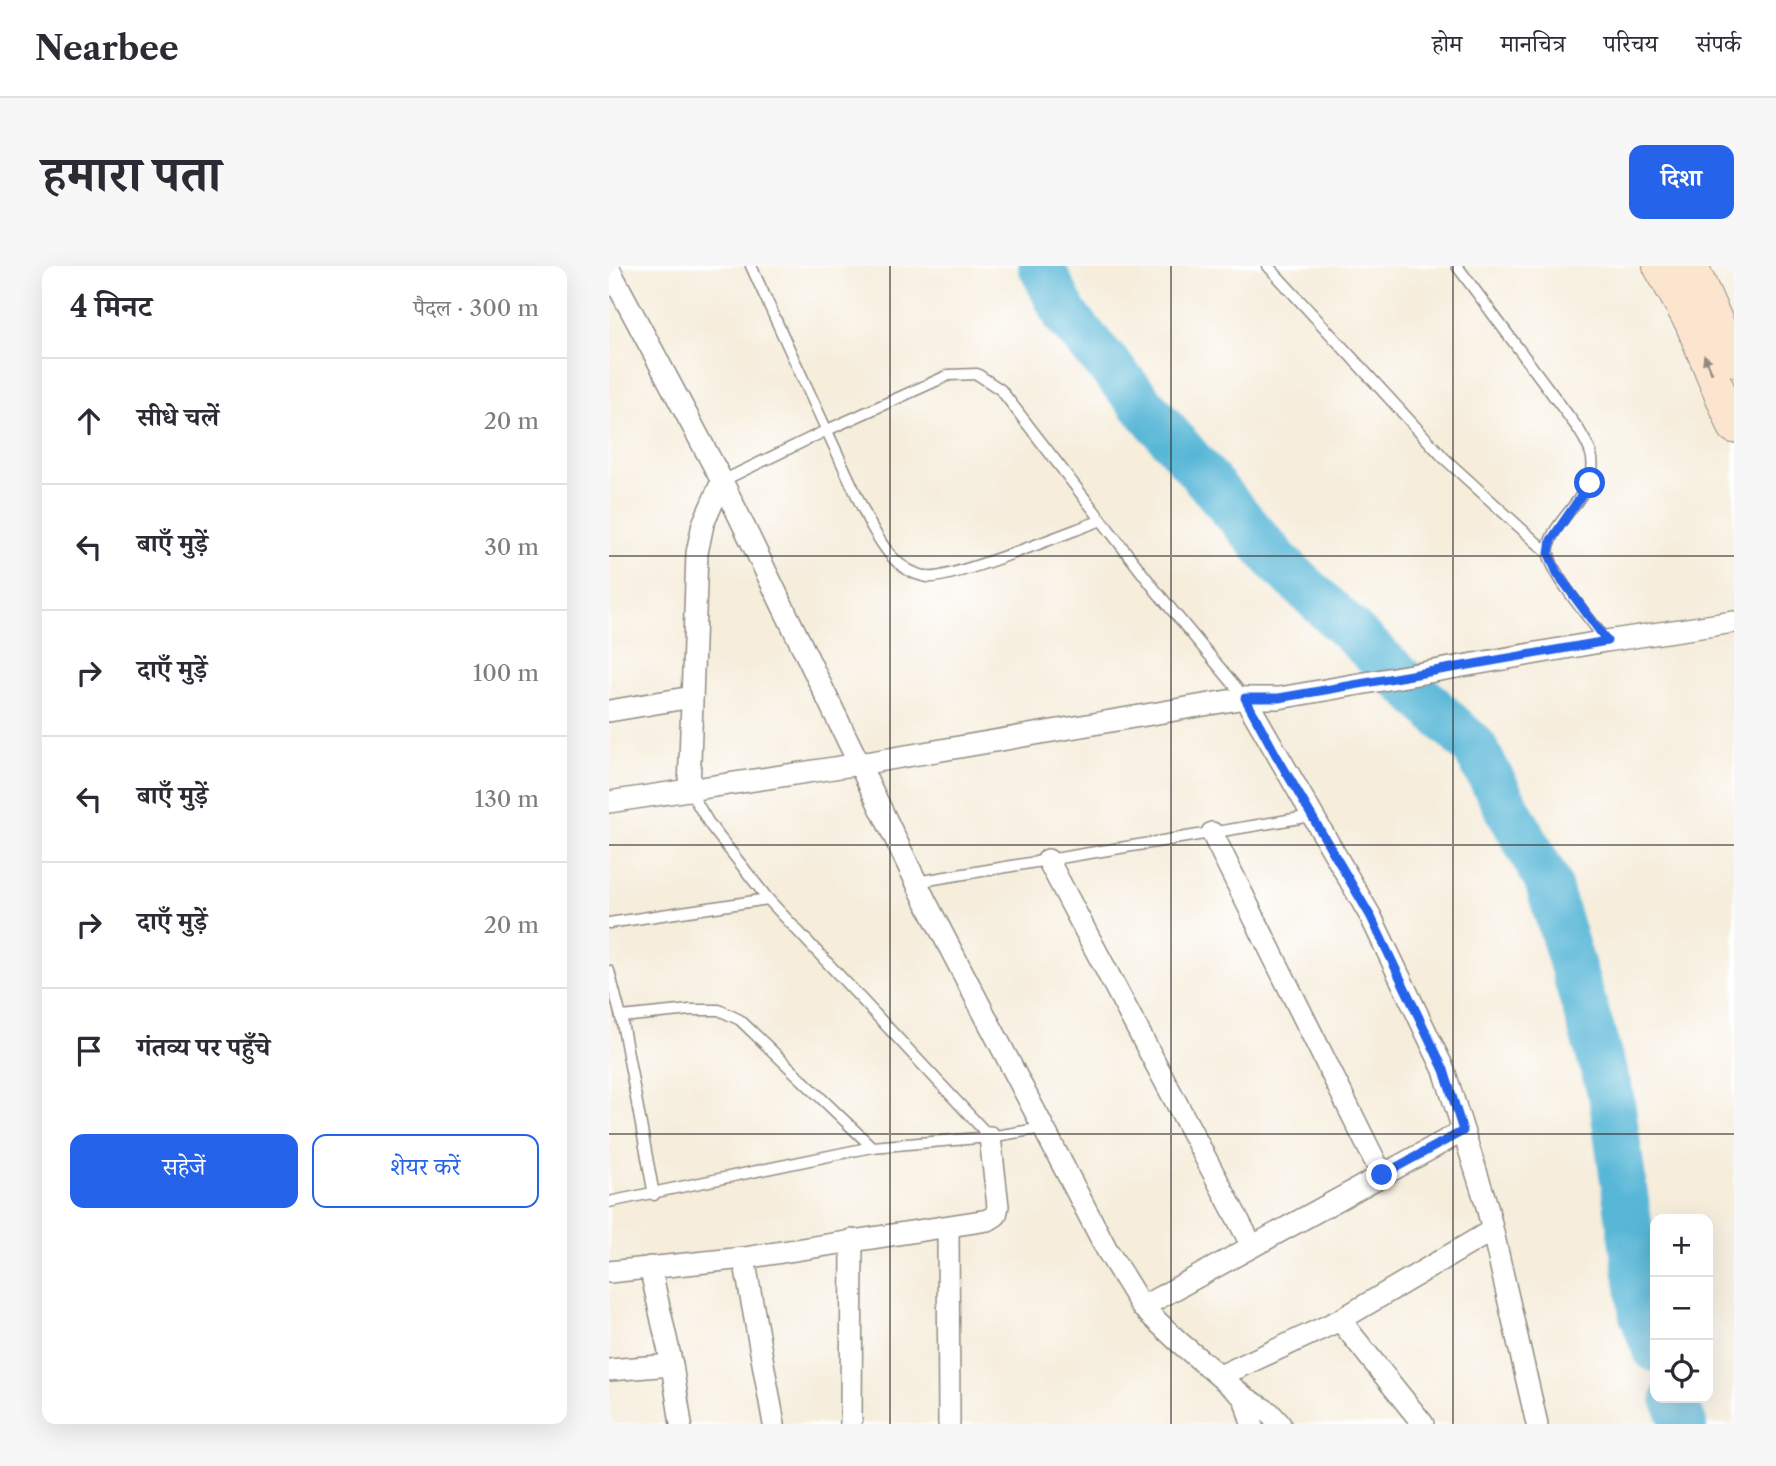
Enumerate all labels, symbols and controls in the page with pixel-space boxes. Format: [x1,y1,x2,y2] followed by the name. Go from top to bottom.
[35,28,179,69] text: Nearbee
[1432,29,1462,58] text: होम
[1500,29,1566,58] text: मानचित्र
[1604,29,1658,58] text: परिचय
[1696,29,1741,58] text: संपर्क
[42,143,221,204] text: हमारा पता
[1629,145,1734,219] button: दिशा
[70,288,152,325] text: 4 मिनट
[413,294,539,322] text: पैदल · 300 m
[1702,354,1714,374] one-way arrow
[137,401,219,433] text: सीधे चलें
[70,402,108,440] icon: ahead
[484,407,539,435] text: 20 m
[1574,467,1605,498] route start
[137,527,208,559] text: बाएँ मुड़ें
[70,528,108,566] icon: left
[484,533,539,561] text: 30 m
[137,653,207,685] text: दाएँ मुड़ें
[70,654,108,692] icon: right
[473,659,539,687] text: 100 m
[137,779,208,811] text: बाएँ मुड़ें
[70,780,108,818] icon: left
[475,785,539,813] text: 130 m
[137,905,207,937] text: दाएँ मुड़ें
[70,906,108,944] icon: right
[484,911,539,939] text: 20 m
[137,1031,270,1063] text: गंतव्य पर पहुँचे
[70,1032,108,1070] icon: arrive
[70,1134,298,1208] button: सहेजें
[312,1134,539,1208] button: शेयर करें
[1366,1159,1397,1190] route end
[1650,1214,1713,1403] map controls
[1650,1214,1713,1277] button: +
[1650,1277,1713,1340] button: −
[1650,1340,1713,1403] button: locate

